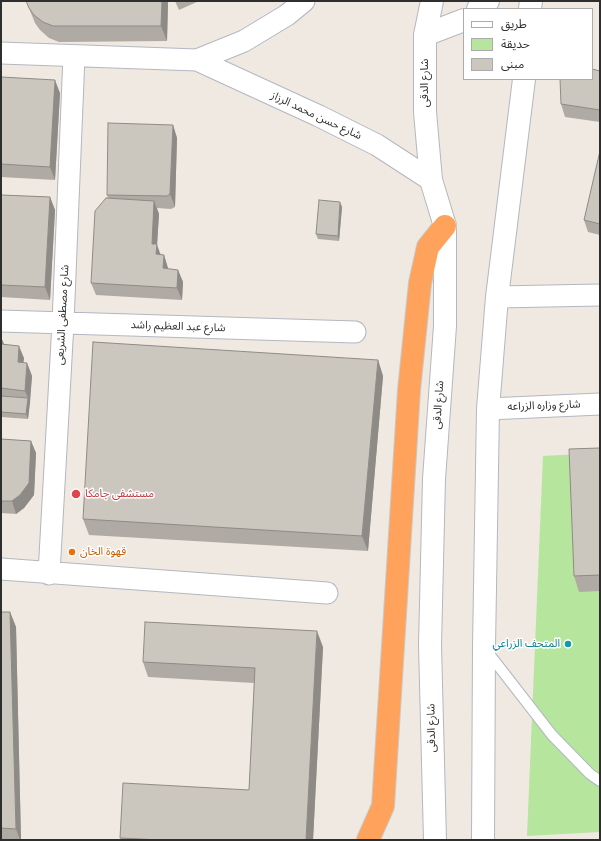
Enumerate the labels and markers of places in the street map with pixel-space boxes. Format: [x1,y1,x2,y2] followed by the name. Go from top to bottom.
[85,487,154,501] place label: مستشفى جامكا
[70,488,82,500] marker: مستشفى جامكا
[80,545,126,559] place label: قهوة الخان
[67,547,77,557] marker: قهوة الخان
[492,637,560,651] place label: المتحف الزراعي
[563,639,573,649] marker: المتحف الزراعي

